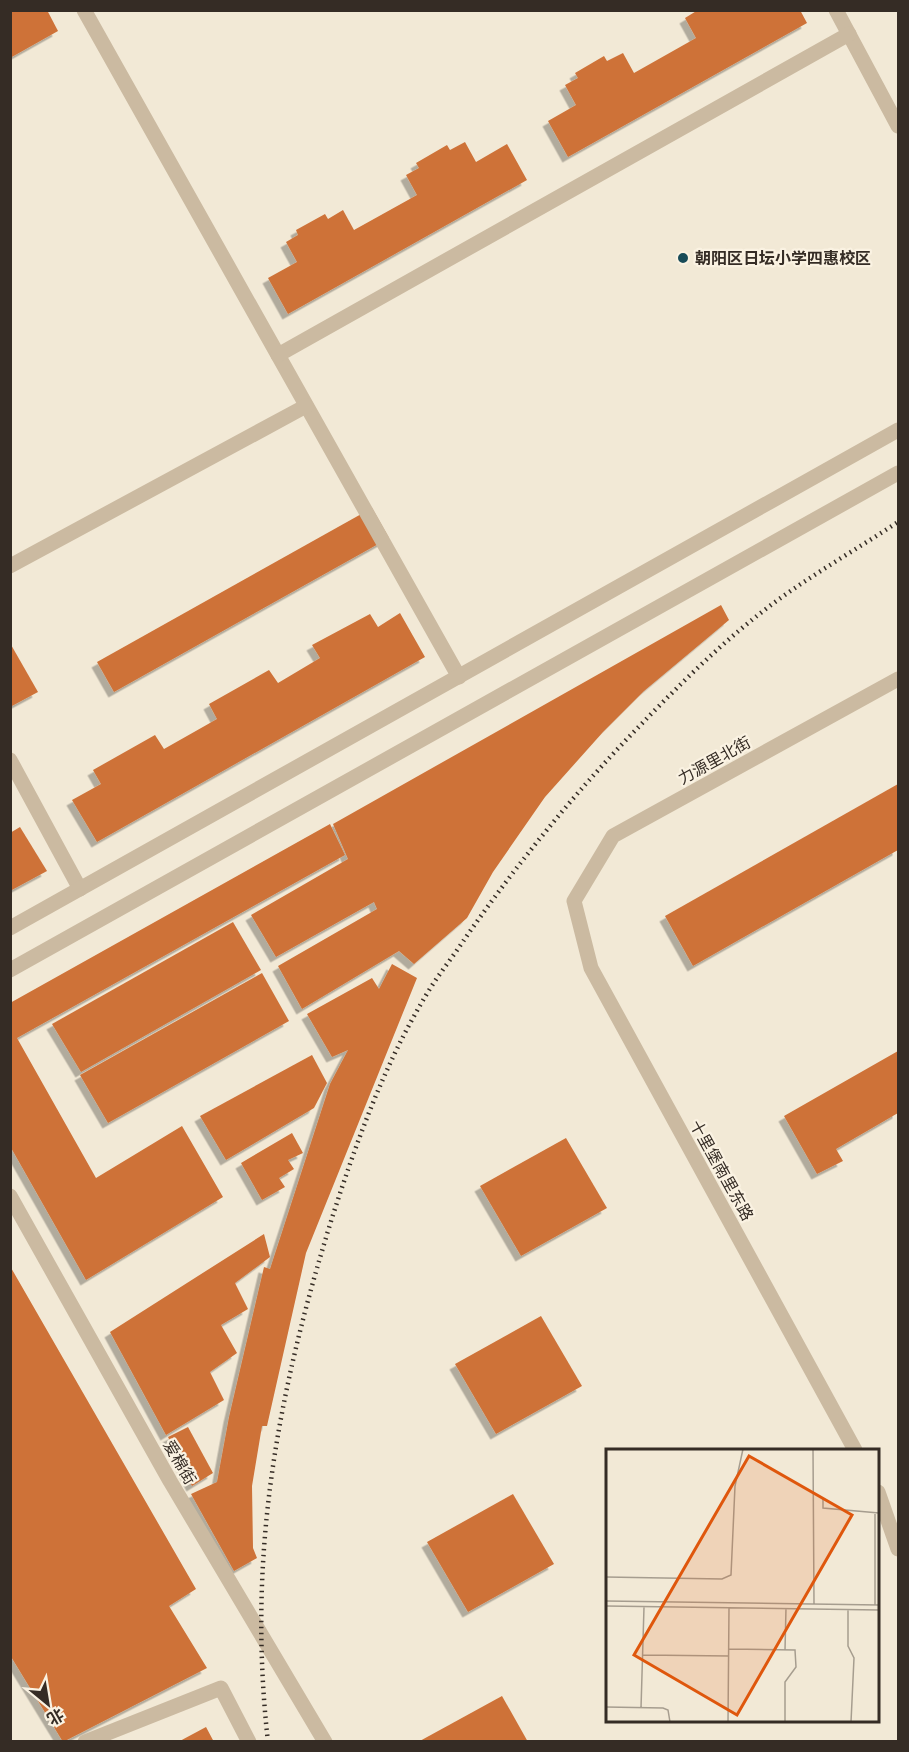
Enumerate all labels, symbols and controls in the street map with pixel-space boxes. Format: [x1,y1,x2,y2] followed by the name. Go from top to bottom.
[695,248,871,268] place label: 朝阳区日坛小学四惠校区
[676,251,690,265] marker: 朝阳区日坛小学四惠校区
[674,732,754,788] street label: 力源里北街
[686,1116,758,1224] street label: 十里堡南里东路
[159,1436,201,1488] street label: 爱棉街
[606,1449,879,1722] inset map
[18,1674,78,1734] north arrow
[44,1704,67,1730] text: 北

